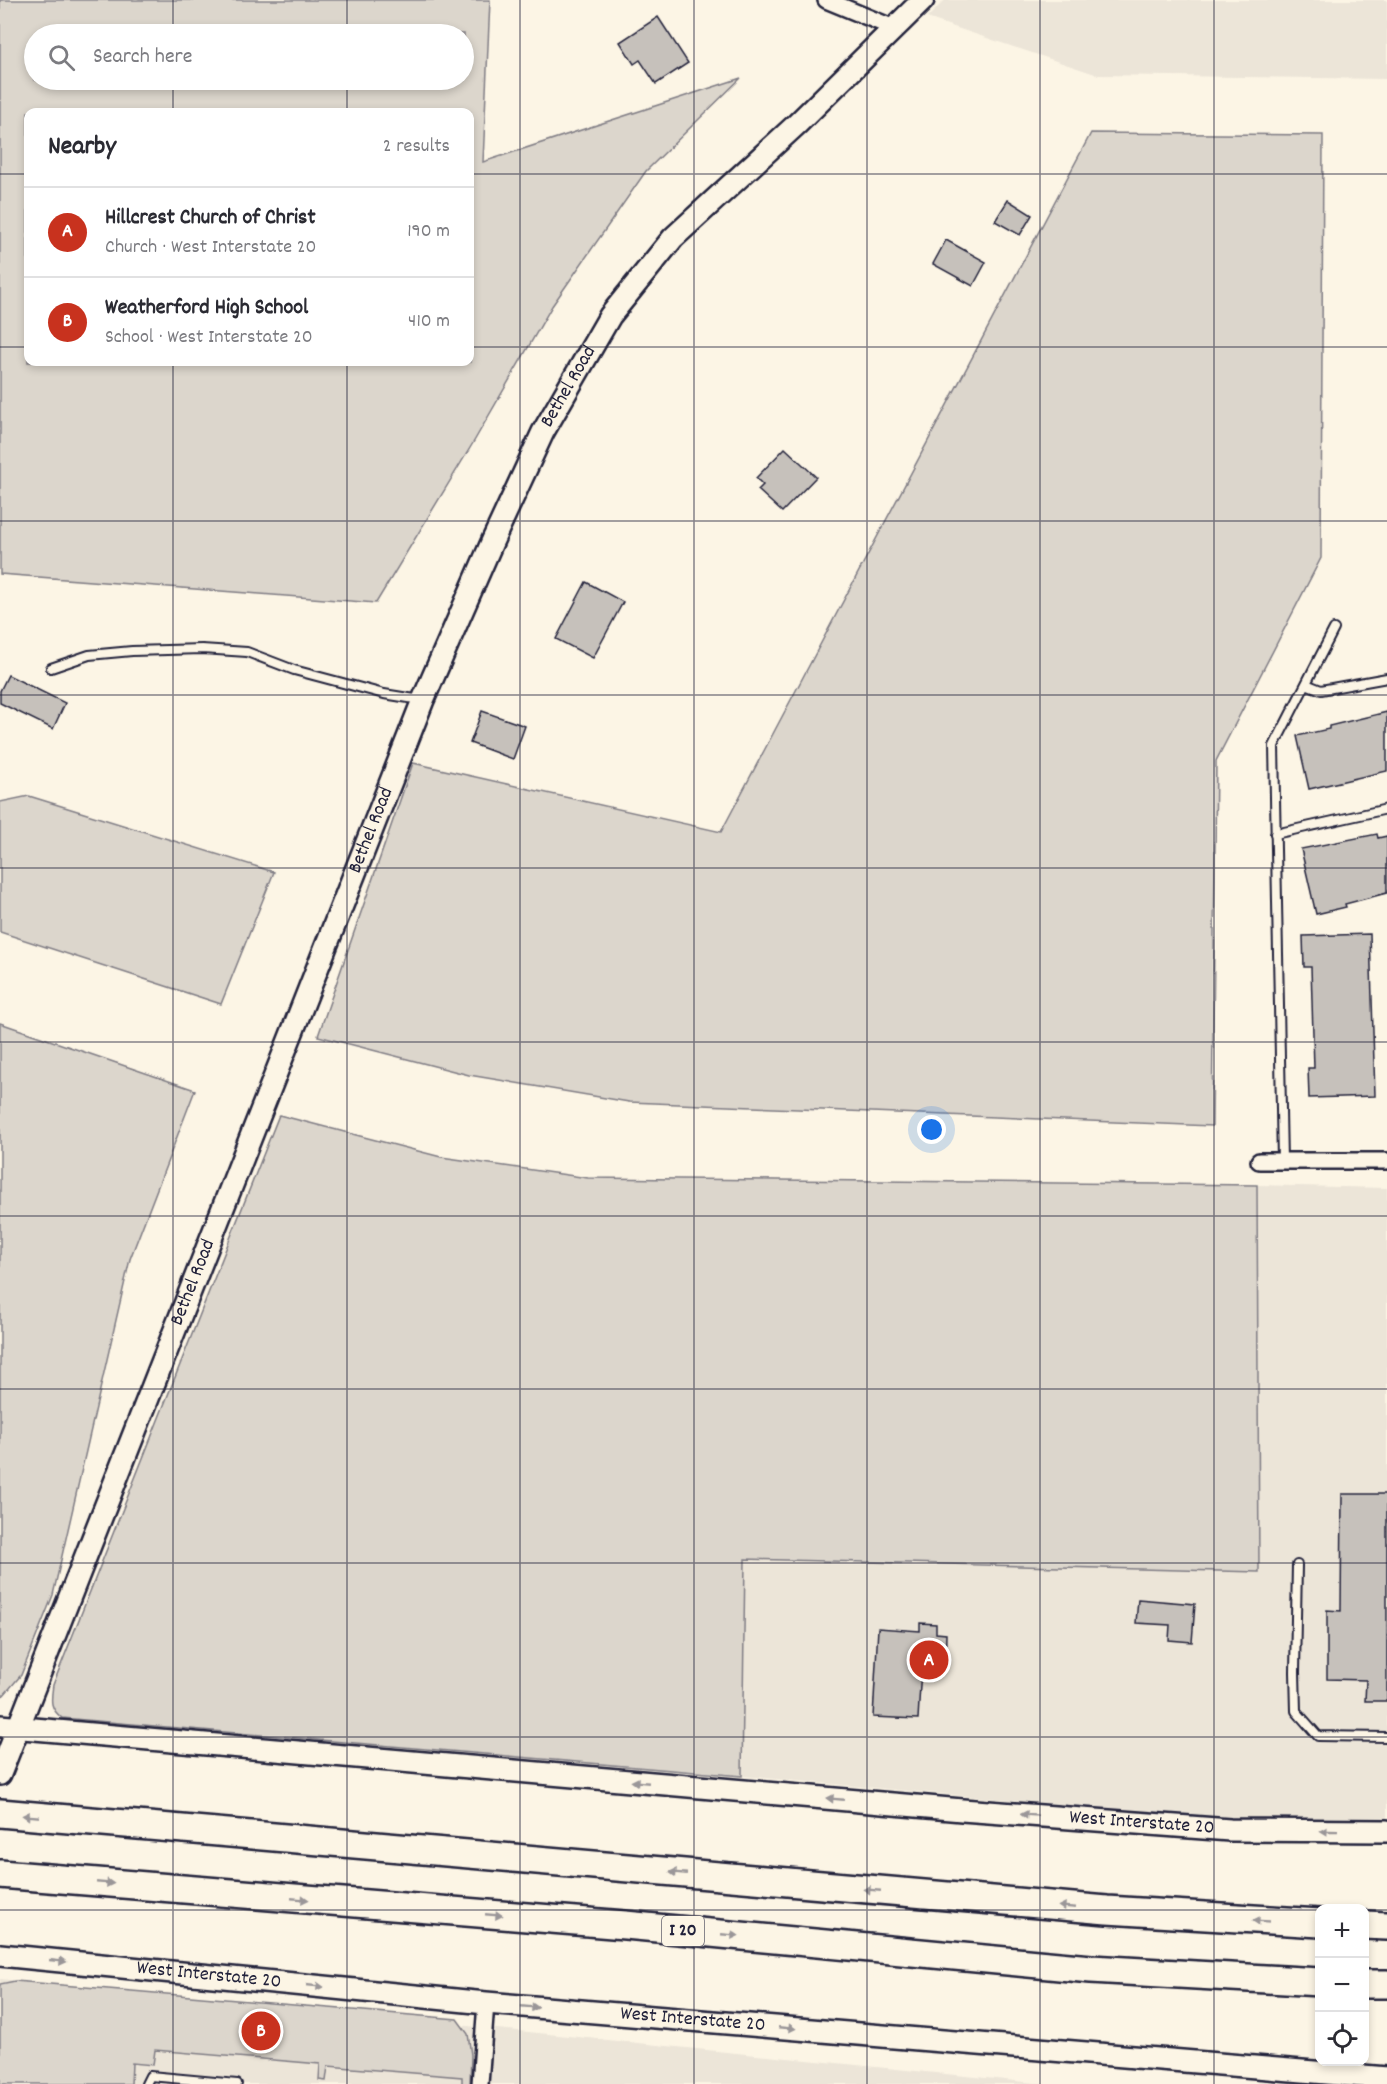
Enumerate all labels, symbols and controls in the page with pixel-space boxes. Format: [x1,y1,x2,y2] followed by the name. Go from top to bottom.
[24,24,474,90] search box
[45,41,78,74] icon: search
[93,42,192,73] text: Search here
[48,129,116,166] text: Nearby
[383,133,450,161] text: 2 results
[105,203,316,234] text: Hillcrest Church of Christ
[62,218,73,246] text: A
[407,218,450,246] text: 190 m
[105,234,316,262] text: Church · West Interstate 20
[105,293,308,324] text: Weatherford High School
[63,308,72,336] text: B
[408,308,450,336] text: 410 m
[105,324,313,352] text: School · West Interstate 20
[534,341,604,433] street label: Bethel Road
[342,783,401,878] street label: Bethel Road
[917,1115,946,1144] your location
[164,1236,223,1330] street label: Bethel Road
[910,1638,948,1682] pin: A
[631,1777,650,1787] one-way arrow
[825,1794,844,1804] one-way arrow
[1068,1804,1215,1843] street label: West Interstate 20
[1020,1810,1039,1820] one-way arrow
[21,1811,40,1821] one-way arrow
[1319,1826,1338,1836] one-way arrow
[669,1868,688,1878] one-way arrow
[96,1878,115,1888] one-way arrow
[863,1885,882,1895] one-way arrow
[290,1894,309,1904] one-way arrow
[1057,1902,1076,1912] one-way arrow
[1315,1904,1369,2066] map controls
[1315,1904,1369,1958] button: +
[485,1910,504,1920] one-way arrow
[662,1916,704,1946] road number: I 20
[1252,1916,1271,1925] one-way arrow
[721,1930,740,1940] one-way arrow
[135,1955,283,1997] street label: West Interstate 20
[49,1956,68,1966] one-way arrow
[1315,1958,1369,2012] button: −
[306,1981,325,1991] one-way arrow
[619,2000,767,2040] street label: West Interstate 20
[521,2002,540,2012] one-way arrow
[242,2008,280,2054] pin: B
[1315,2012,1369,2066] button: locate
[778,2023,797,2033] one-way arrow

